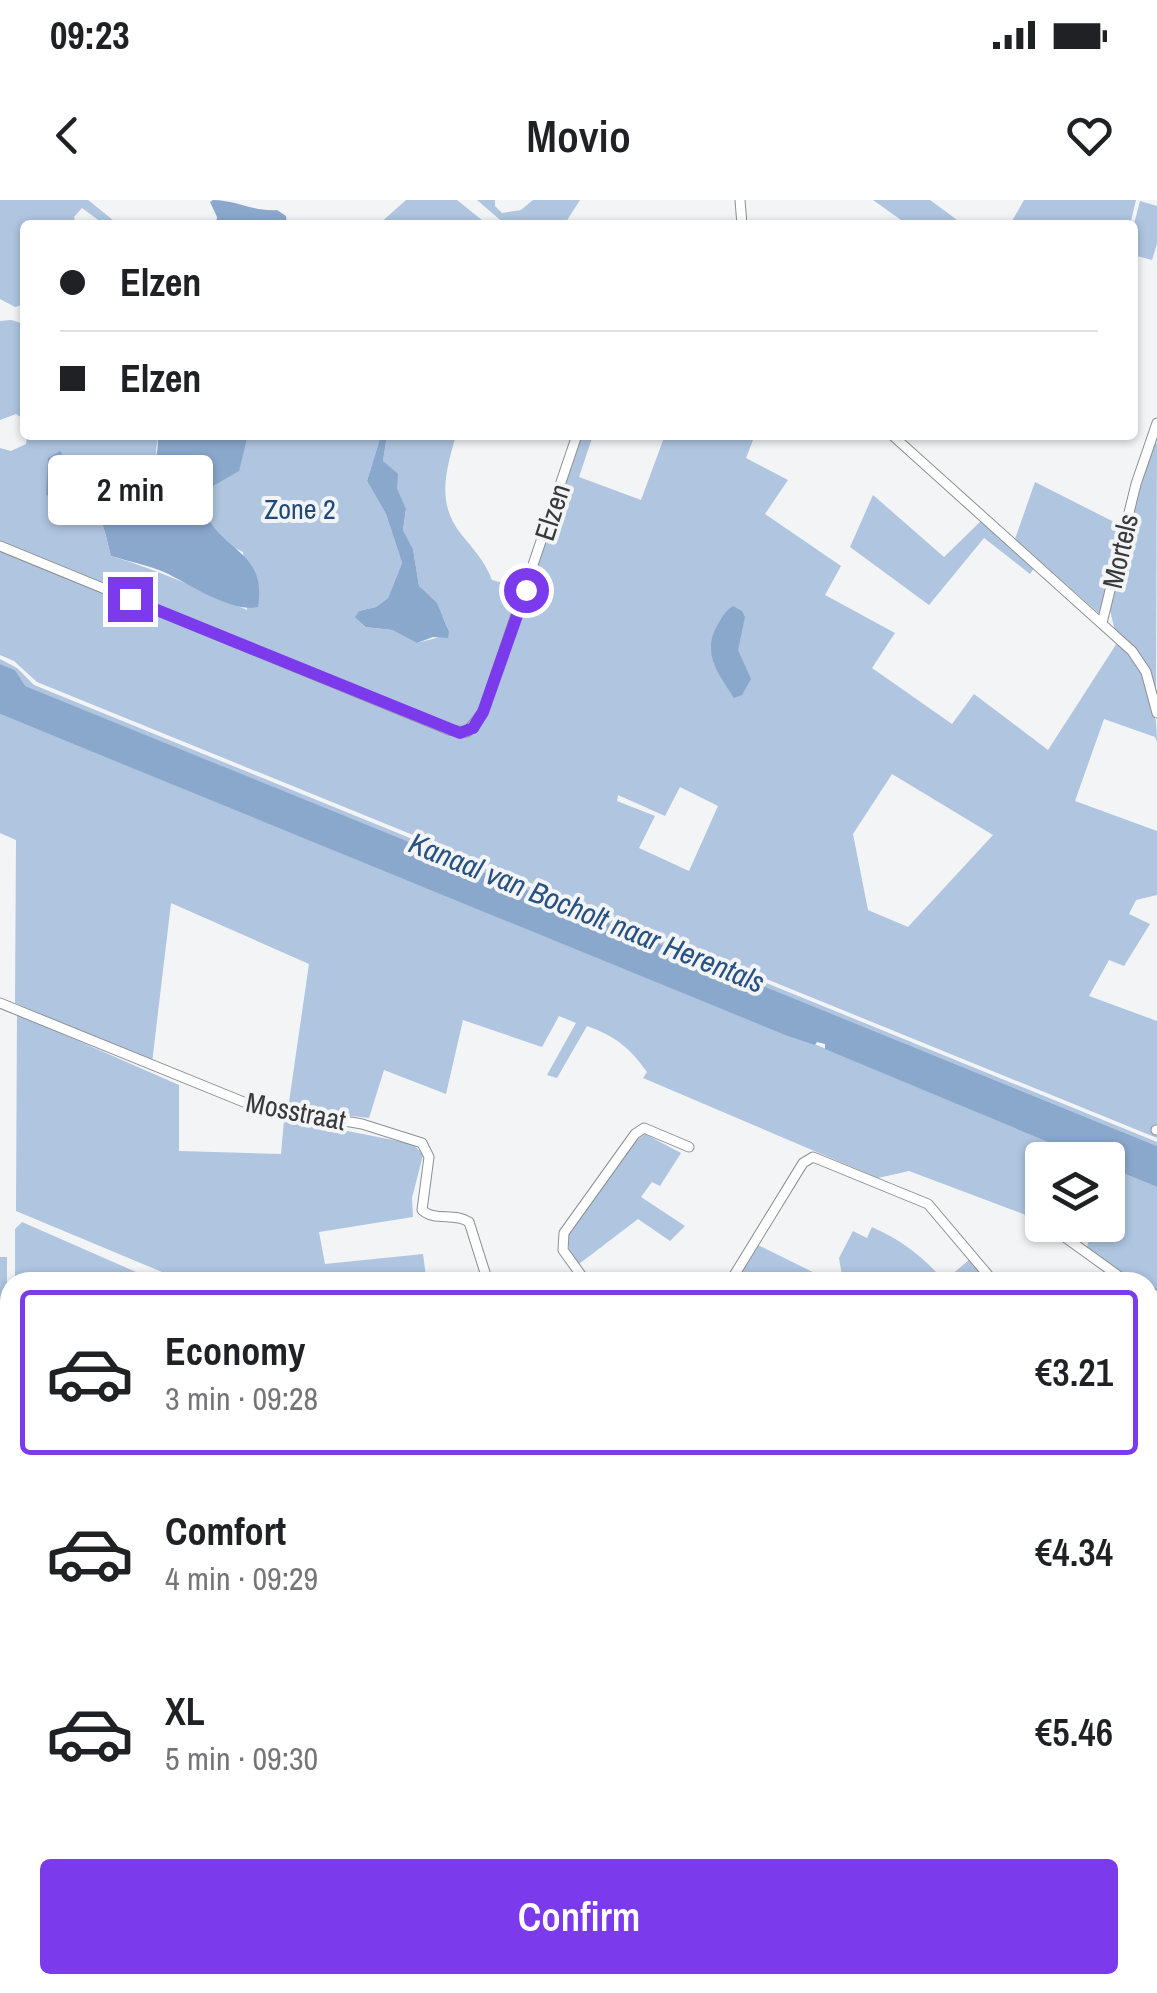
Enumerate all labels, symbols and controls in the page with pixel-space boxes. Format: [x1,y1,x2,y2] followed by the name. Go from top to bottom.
[50,10,130,61] text: 09:23
[526,105,631,166] text: Movio
[40,108,95,163] icon: back
[1062,108,1117,163] icon: heart
[120,257,201,308] text: Elzen
[120,353,201,404] text: Elzen
[48,454,212,524] callout: 2 min
[97,468,164,511] text: 2 min
[525,479,579,545] street label: Elzen
[264,490,336,528] park label: Zone 2
[1093,510,1147,592] street label: Mortels
[504,568,549,613] route start
[108,577,153,622] route end
[403,822,771,1002] water label: Kanaal van Bocholt naar Herentals
[243,1083,349,1139] street label: Mosstraat
[1025,1142,1125,1242] map controls
[1025,1142,1125,1242] button: layers
[165,1326,305,1377] text: Economy
[45,1328,135,1418] icon: car
[1035,1347,1113,1398] text: €3.21
[165,1377,318,1420] text: 3 min · 09:28
[165,1506,286,1557] text: Comfort
[45,1508,135,1598] icon: car
[1035,1527,1113,1578] text: €4.34
[165,1557,318,1600] text: 4 min · 09:29
[165,1686,205,1737] text: XL
[45,1688,135,1778] icon: car
[1035,1707,1113,1758] text: €5.46
[165,1737,318,1780] text: 5 min · 09:30
[40,1859,1118,1974] button: Confirm

